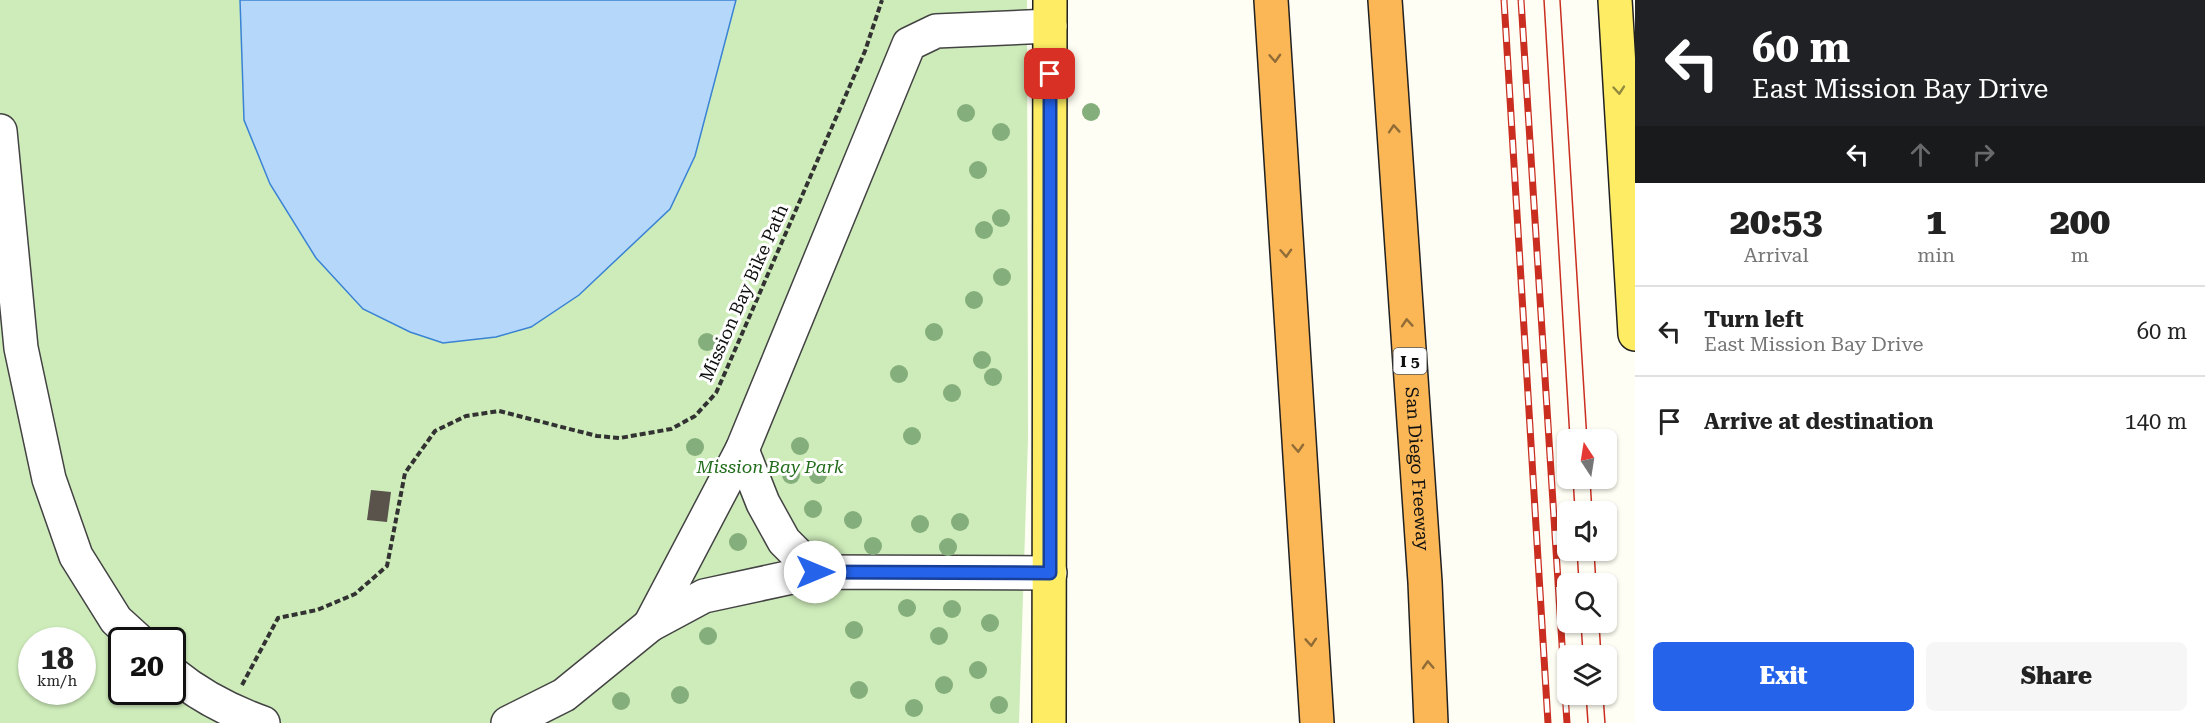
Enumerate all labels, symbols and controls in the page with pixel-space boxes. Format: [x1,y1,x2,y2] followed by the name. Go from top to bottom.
[1752,23,1850,72] text: 60 m
[1653,24,1731,102] icon: left
[1024,48,1075,99] pin
[1268,54,1281,63] one-way arrow
[1033,57,1066,90] icon: arrive
[1752,73,2048,105] text: East Mission Bay Drive
[1613,85,1626,94] one-way arrow
[1387,124,1400,133] one-way arrow
[1841,138,1874,171] icon: left
[1904,138,1937,171] icon: ahead
[1967,138,2000,171] icon: right
[695,201,792,385] street label: Mission Bay Bike Path
[1730,201,1822,243] text: 20:53
[1926,201,1946,243] text: 1
[2050,201,2110,243] text: 200
[1744,243,1809,267] text: Arrival
[1917,243,1955,267] text: min
[2071,243,2089,267] text: m
[1280,249,1293,258] one-way arrow
[1704,307,1804,332] text: Turn left
[1653,315,1686,348] icon: left
[1401,319,1414,328] one-way arrow
[2137,319,2187,344] text: 60 m
[1704,332,1924,356] text: East Mission Bay Drive
[1394,348,1426,374] road number: I 5
[1402,386,1434,552] street label: San Diego Freeway
[1653,405,1686,438] icon: arrive
[1704,409,1933,434] text: Arrive at destination
[2124,409,2187,434] text: 140 m
[1557,429,1617,489] north arrow
[1557,429,1617,705] map controls
[1292,443,1305,452] one-way arrow
[696,456,844,477] park label: Mission Bay Park
[1557,501,1617,561] button: sound
[783,540,847,604] position arrow
[1557,573,1617,633] button: search
[108,627,186,705] speed limit sign: 20
[1304,638,1317,647] one-way arrow
[40,641,74,676] text: 18
[1653,642,1914,711] button: Exit
[1926,642,2187,711] button: Share
[1557,645,1617,705] button: layers
[1422,660,1435,669] one-way arrow
[37,672,77,690] text: km/h

